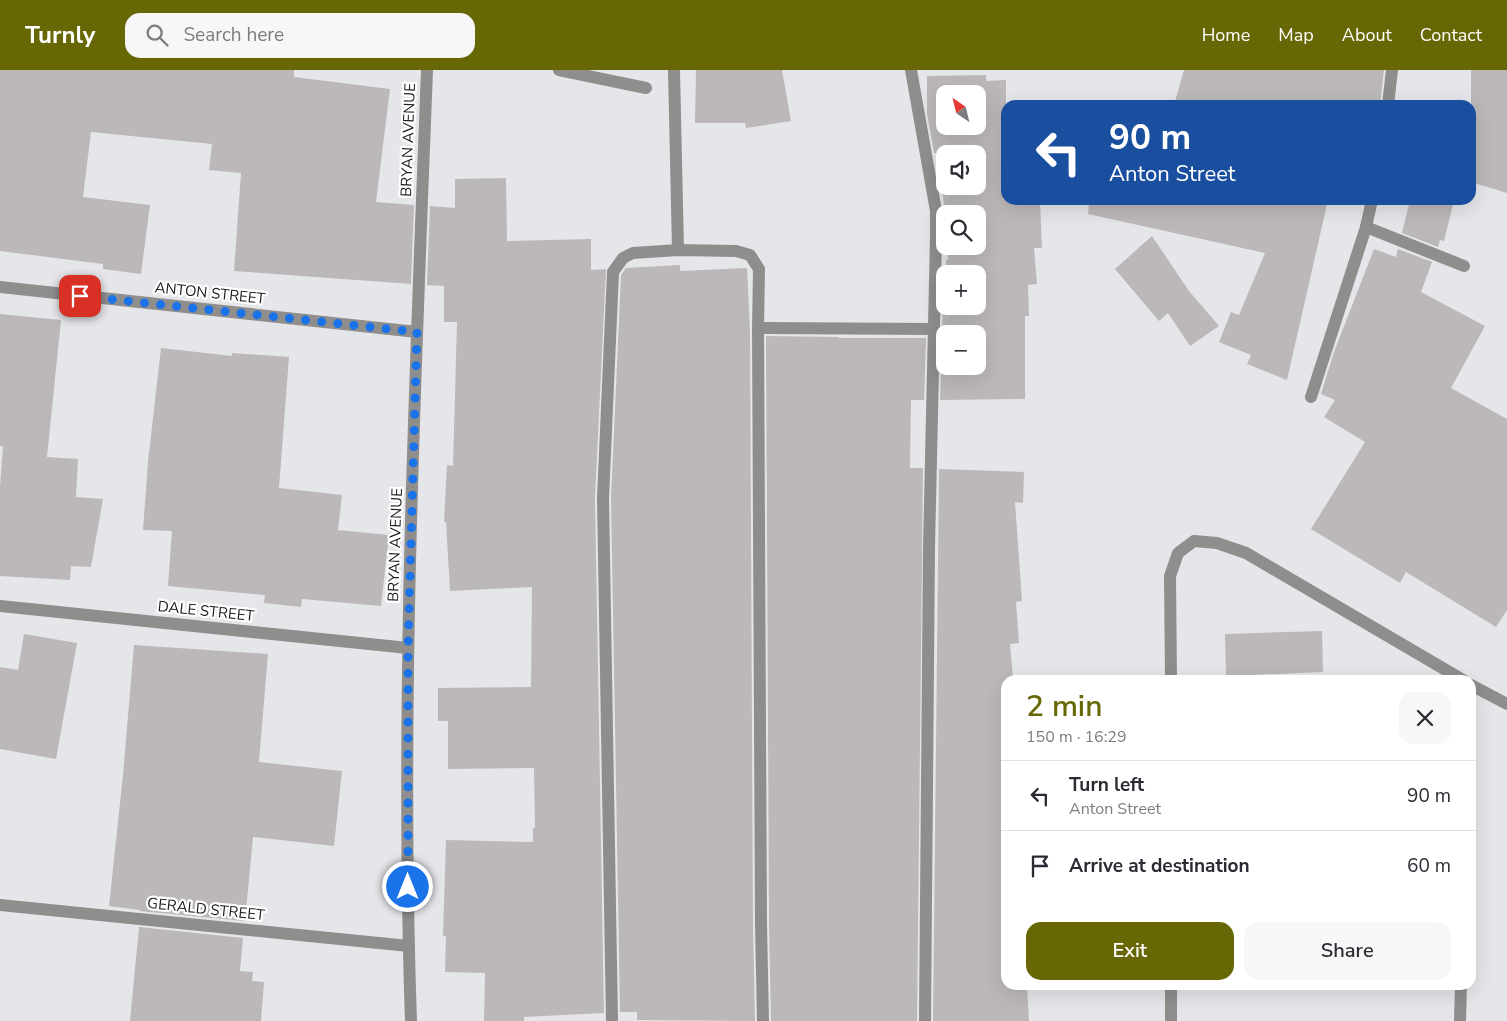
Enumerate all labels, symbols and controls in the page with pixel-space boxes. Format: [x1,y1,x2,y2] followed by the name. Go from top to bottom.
[125,13,475,58] search box
[25,19,95,51] text: Turnly
[143,21,171,49] icon: search
[183,22,284,48] text: Search here
[1202,23,1250,47] text: Home
[1278,23,1314,47] text: Map
[1342,23,1392,47] text: About
[1420,23,1482,47] text: Contact
[396,83,420,197] street label: BRYAN AVENUE
[936,85,986,135] north arrow
[936,85,986,375] map controls
[1109,114,1191,161] text: 90 m
[1026,120,1091,185] icon: left
[936,145,986,195] button: sound
[1109,159,1236,189] text: Anton Street
[936,205,986,255] button: search
[936,265,986,315] button: +
[59,275,101,317] pin
[154,277,266,309] street label: ANTON STREET
[66,282,94,310] icon: arrive
[936,325,986,375] button: −
[383,488,407,602] street label: BRYAN AVENUE
[157,596,255,626] street label: DALE STREET
[1026,686,1102,727] text: 2 min
[1399,692,1451,744] button: close
[1026,726,1127,748] text: 150 m · 16:29
[1069,772,1144,798] text: Turn left
[1026,782,1054,810] icon: left
[1407,783,1451,809] text: 90 m
[1069,798,1161,820] text: Anton Street
[1026,852,1054,880] icon: arrive
[1069,853,1250,879] text: Arrive at destination
[1407,853,1451,879] text: 60 m
[381,860,433,912] position arrow
[146,893,266,925] street label: GERALD STREET
[1026,922,1234,980] button: Exit
[1244,922,1451,980] button: Share

